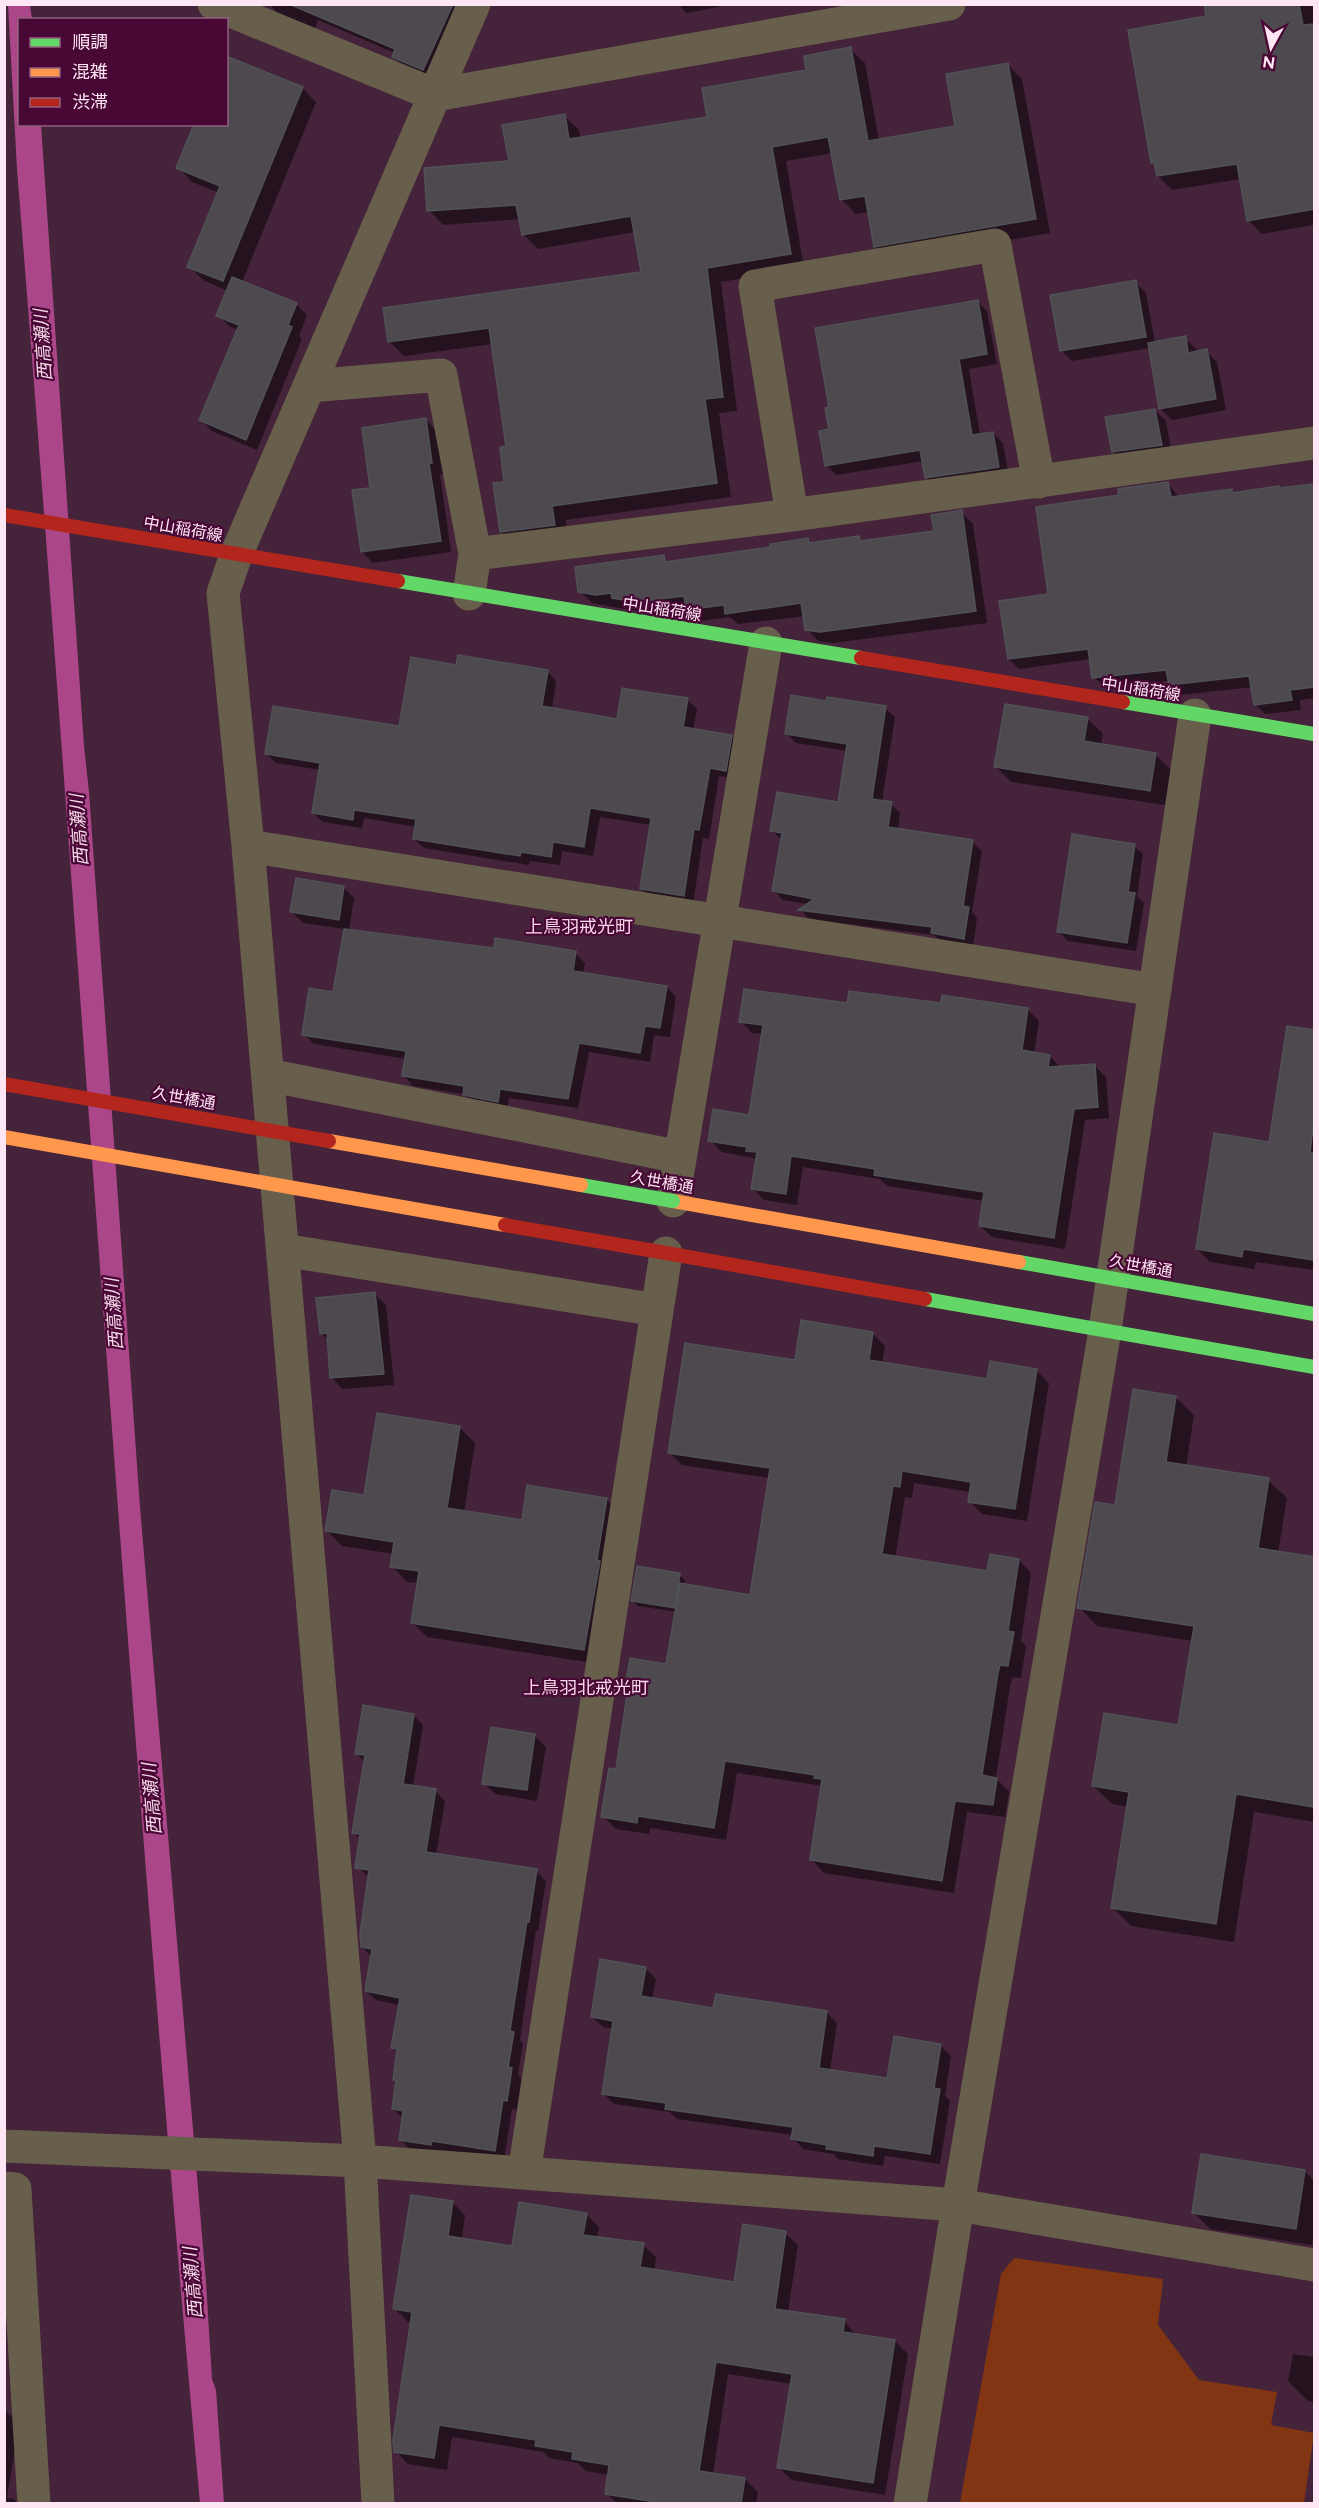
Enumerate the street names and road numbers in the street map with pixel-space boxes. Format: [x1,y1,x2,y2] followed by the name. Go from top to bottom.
[142,513,224,545] street label: 中山稲荷線
[621,593,703,625] street label: 中山稲荷線
[1100,673,1182,705] street label: 中山稲荷線
[151,1083,217,1113] street label: 久世橋通
[629,1167,695,1197] street label: 久世橋通
[1108,1251,1174,1281] street label: 久世橋通

